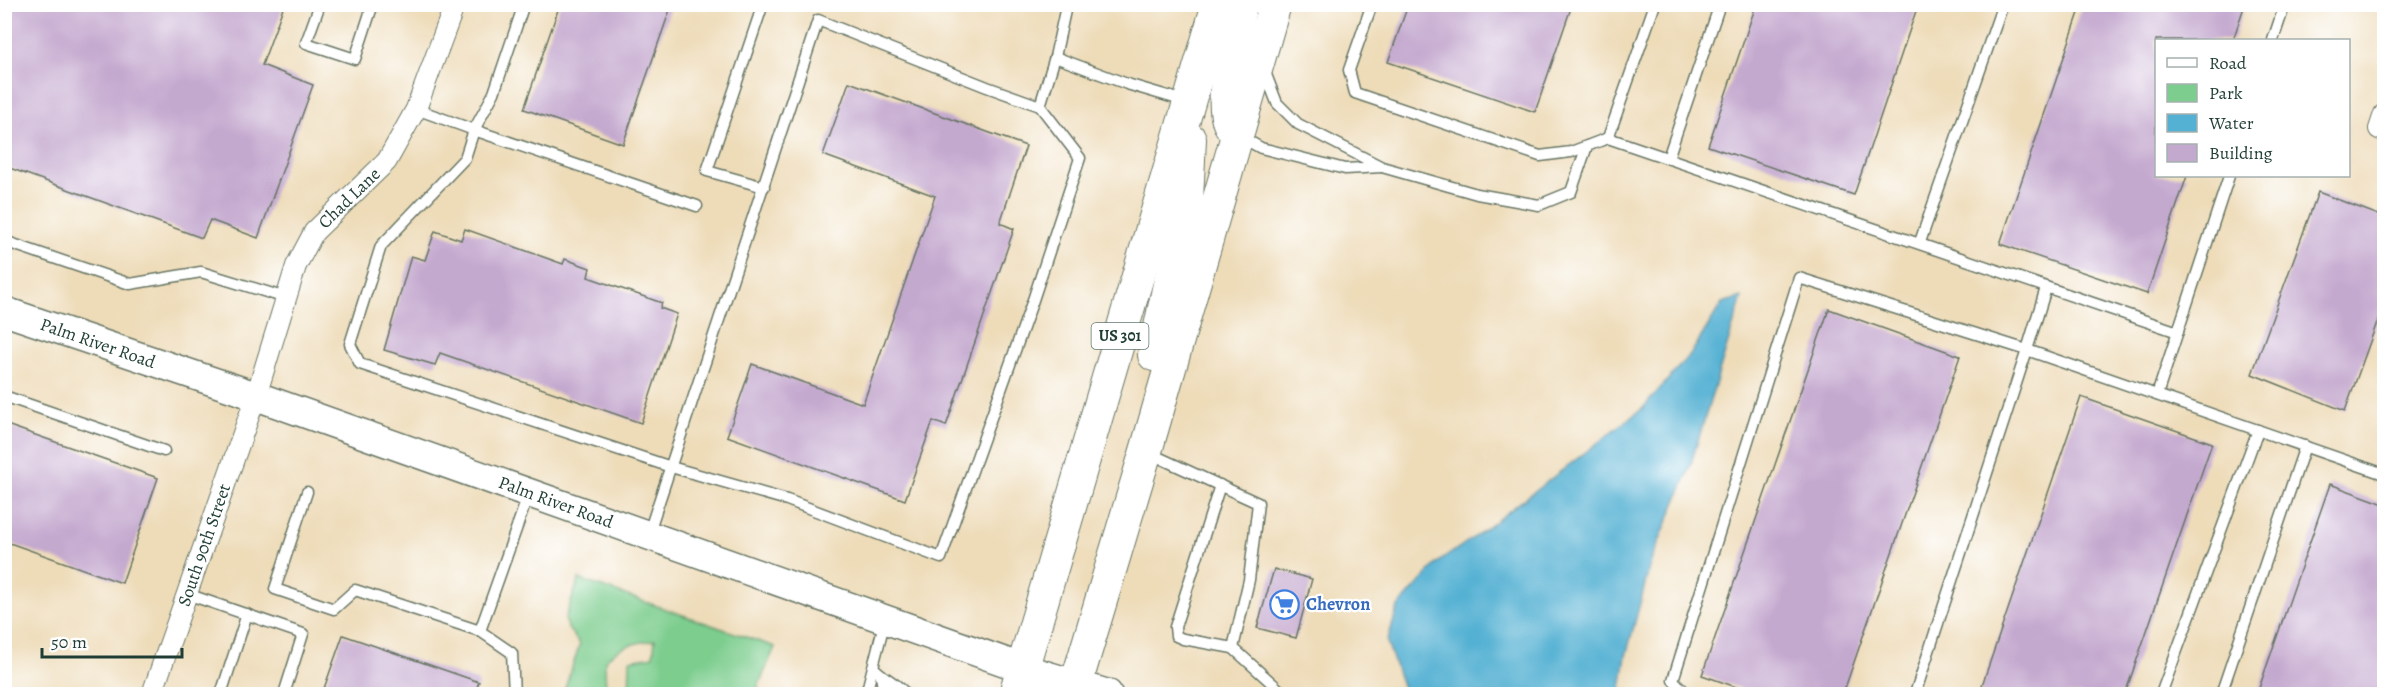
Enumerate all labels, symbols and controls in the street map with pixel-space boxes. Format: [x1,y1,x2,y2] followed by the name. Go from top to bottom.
[2155,39,2350,177] legend
[2209,51,2247,75] text: Road
[2209,81,2243,105] text: Park
[2208,111,2254,135] text: Water
[2209,141,2273,165] text: Building
[313,162,385,234] street label: Chad Lane
[37,312,159,374] street label: Palm River Road
[1092,323,1148,349] road number: US 301
[495,470,617,534] street label: Palm River Road
[172,480,236,610] street label: South 90th Street
[1269,588,1301,620] supermarket icon: Chevron
[1306,592,1370,616] place label: Chevron
[42,621,182,659] scale bar
[51,630,87,654] text: 50 m

